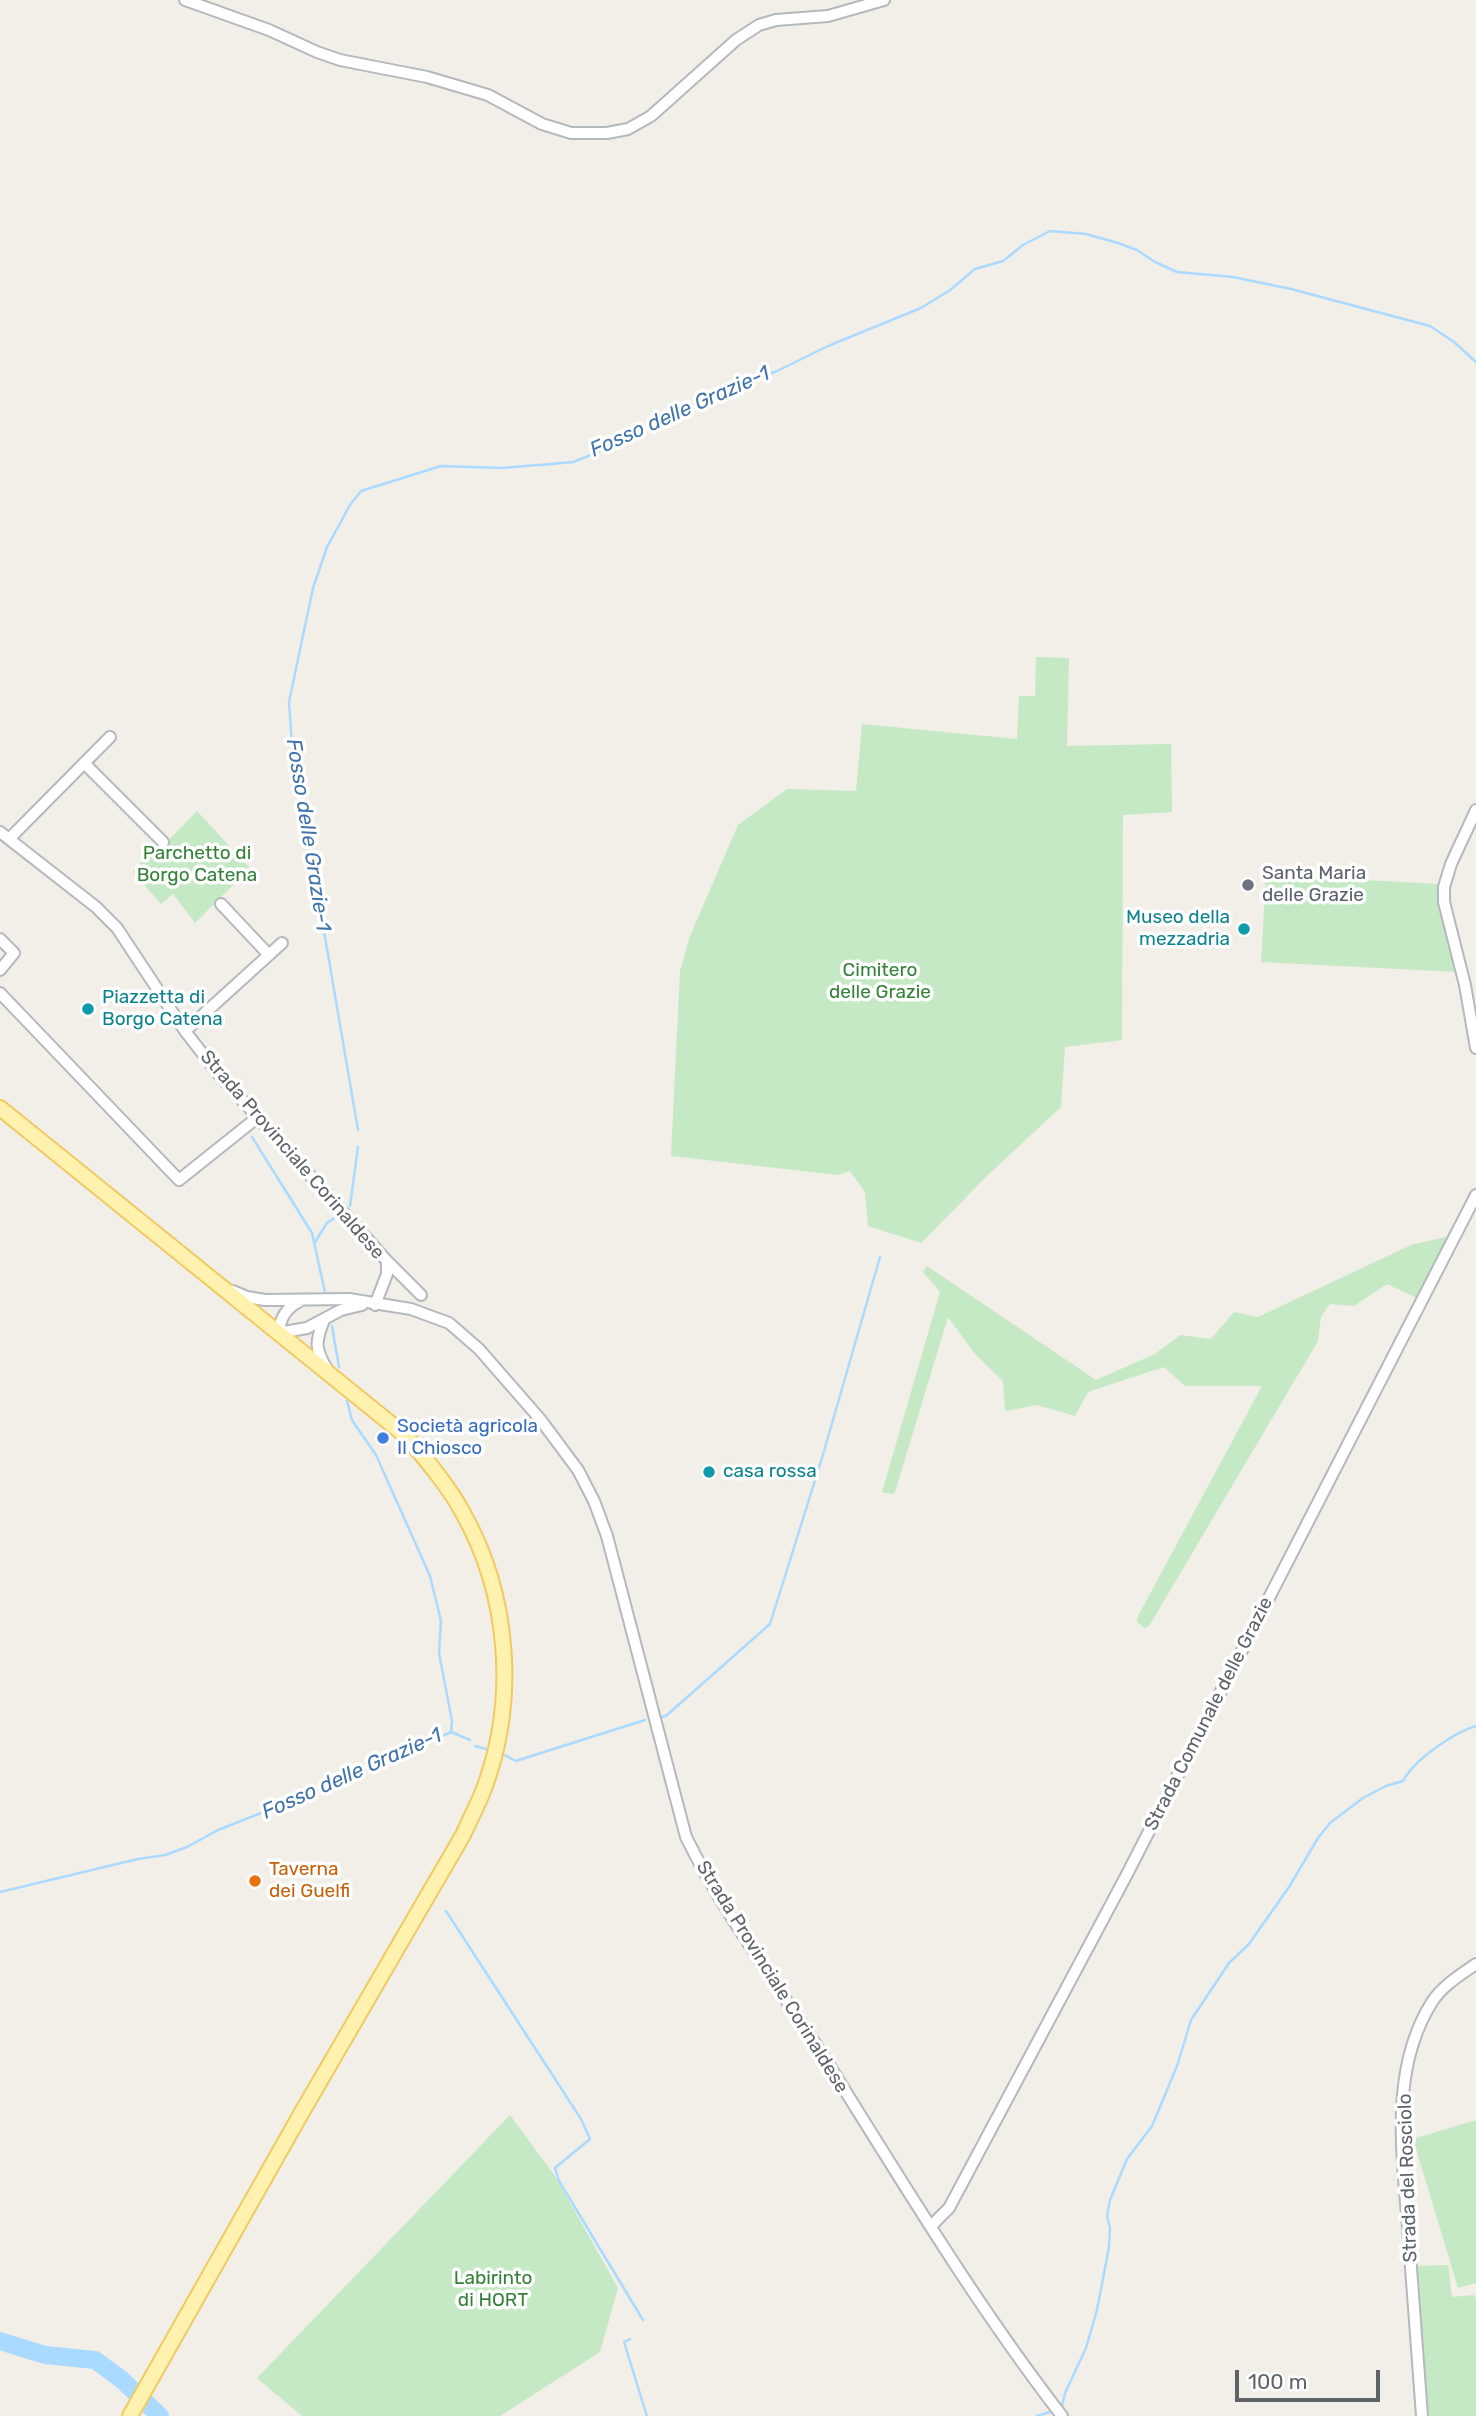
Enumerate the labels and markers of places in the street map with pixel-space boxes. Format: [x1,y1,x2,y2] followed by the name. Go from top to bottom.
[1262,863,1366,907] place label: Santa Maria delle Grazie
[1240,877,1256,893] marker: Santa Maria delle Grazie
[1126,907,1230,951] place label: Museo della mezzadria
[1236,921,1252,937] marker: Museo della mezzadria
[102,987,223,1031] place label: Piazzetta di Borgo Catena
[80,1001,96,1017] marker: Piazzetta di Borgo Catena
[397,1416,538,1460] place label: Società agricola Il Chiosco
[375,1430,391,1446] marker: Società agricola Il Chiosco
[723,1461,817,1483] place label: casa rossa
[701,1464,717,1480] marker: casa rossa
[269,1859,350,1903] place label: Taverna dei Guelfi
[247,1873,263,1889] marker: Taverna dei Guelfi

